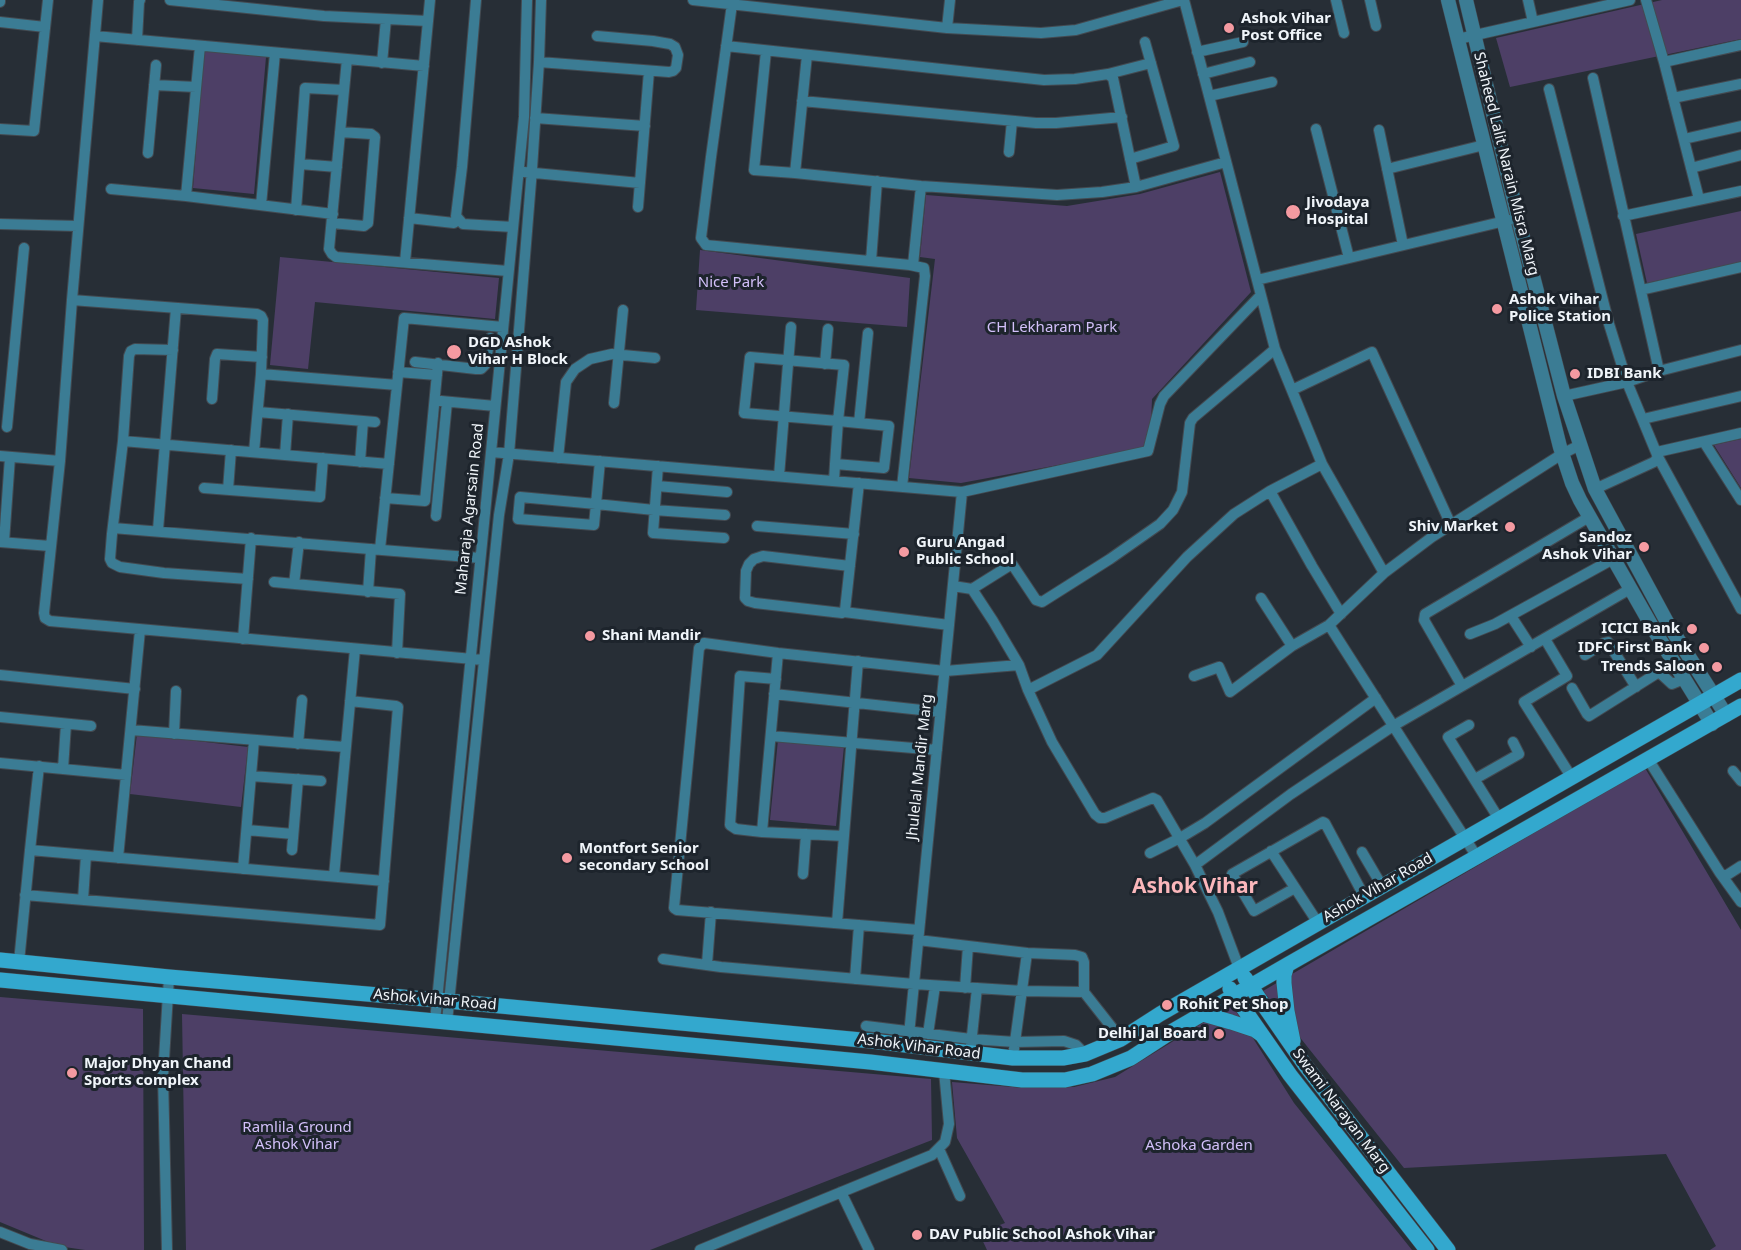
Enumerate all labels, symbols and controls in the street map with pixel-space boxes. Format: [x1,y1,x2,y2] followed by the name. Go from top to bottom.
[1241,10,1331,45] place label: Ashok Vihar Post Office
[1222,21,1236,35] marker: Ashok Vihar Post Office
[1469,50,1543,278] street label: Shaheed Lalit Narain Misra Marg
[1306,194,1369,229] place label: Jivodaya Hospital
[1284,203,1302,221] marker: Jivodaya Hospital
[698,274,764,292] park label: Nice Park
[1509,291,1611,326] place label: Ashok Vihar Police Station
[1490,302,1504,316] marker: Ashok Vihar Police Station
[987,319,1117,337] park label: CH Lekharam Park
[468,334,568,369] place label: DGD Ashok Vihar H Block
[445,343,463,361] marker: DGD Ashok Vihar H Block
[1587,365,1662,383] place label: IDBI Bank
[1568,367,1582,381] marker: IDBI Bank
[452,422,488,596] street label: Maharaja Agarsain Road
[1408,518,1498,536] place label: Shiv Market
[1503,520,1517,534] marker: Shiv Market
[1542,529,1632,564] place label: Sandoz Ashok Vihar
[916,534,1014,569] place label: Guru Angad Public School
[1637,540,1651,554] marker: Sandoz Ashok Vihar
[897,545,911,559] marker: Guru Angad Public School
[1601,620,1680,638] place label: ICICI Bank
[1685,622,1699,636] marker: ICICI Bank
[602,627,701,645] place label: Shani Mandir
[583,629,597,643] marker: Shani Mandir
[1578,639,1692,657] place label: IDFC First Bank
[1697,641,1711,655] marker: IDFC First Bank
[1601,658,1705,676] place label: Trends Saloon
[1710,660,1724,674] marker: Trends Saloon
[903,693,937,841] street label: Jhulelal Mandir Marg
[579,840,709,875] place label: Montfort Senior secondary School
[1320,849,1436,927] street label: Ashok Vihar Road
[560,851,574,865] marker: Montfort Senior secondary School
[1132,874,1258,900] district label: Ashok Vihar
[373,986,497,1014] street label: Ashok Vihar Road
[1179,996,1288,1014] place label: Rohit Pet Shop
[1160,998,1174,1012] marker: Rohit Pet Shop
[1098,1025,1207,1043] place label: Delhi Jal Board
[1212,1027,1226,1041] marker: Delhi Jal Board
[857,1031,981,1063] street label: Ashok Vihar Road
[1288,1045,1394,1177] street label: Swami Narayan Marg
[84,1055,231,1090] place label: Major Dhyan Chand Sports complex
[65,1066,79,1080] marker: Major Dhyan Chand Sports complex
[242,1119,352,1154] park label: Ramlila Ground Ashok Vihar
[1145,1137,1253,1155] park label: Ashoka Garden
[929,1226,1155,1244] place label: DAV Public School Ashok Vihar
[910,1228,924,1242] marker: DAV Public School Ashok Vihar

